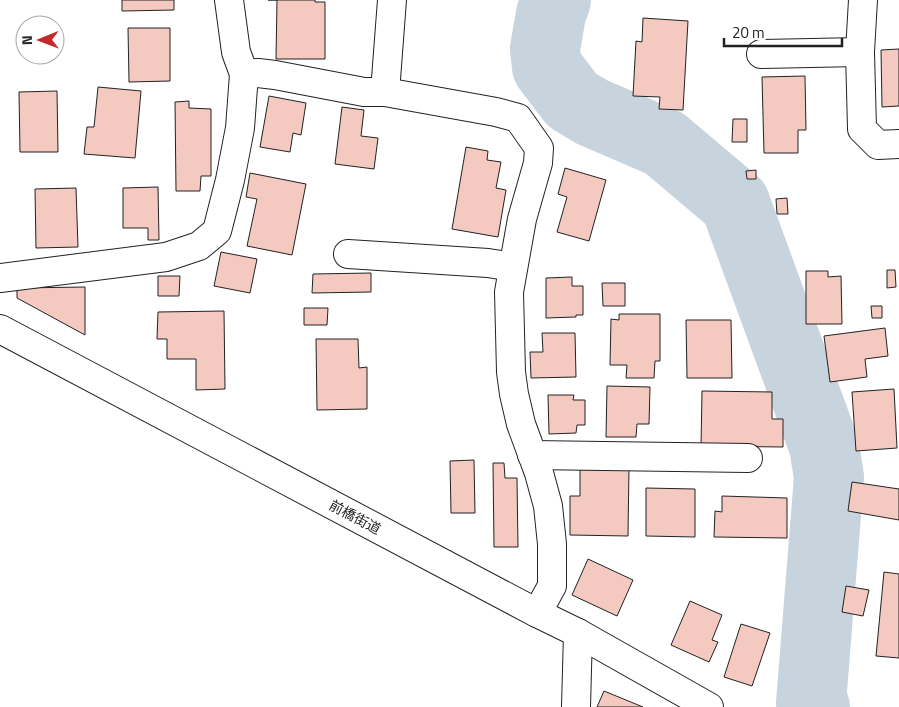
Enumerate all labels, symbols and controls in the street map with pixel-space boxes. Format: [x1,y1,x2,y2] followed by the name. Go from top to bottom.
[15,15,65,65] north arrow
[724,15,842,47] scale bar
[732,21,765,44] text: 20 m
[16,35,37,45] text: N
[326,494,385,539] street label: 前橋街道

